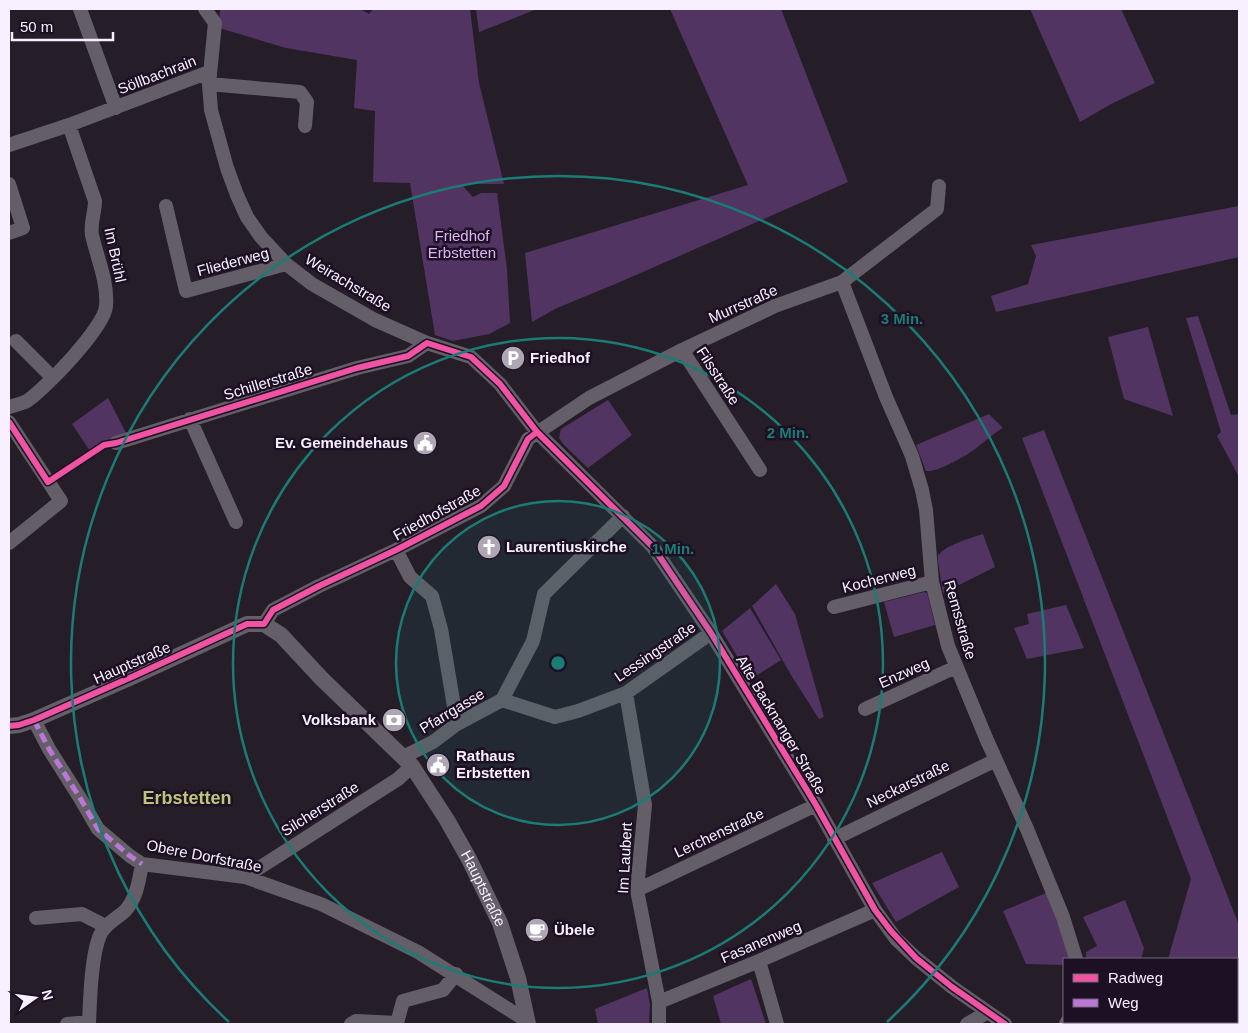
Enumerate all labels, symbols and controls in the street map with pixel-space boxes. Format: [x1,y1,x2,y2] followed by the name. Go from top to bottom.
[12,10,114,42] scale bar
[20,18,53,35] text: 50 m
[115,52,198,97] street label: Söllbachrain
[101,226,130,284] street label: Im Brühl
[428,227,496,261] park label: Friedhof Erbstetten
[195,244,271,279] street label: Fliederweg
[302,250,394,315] street label: Weirachstraße
[706,281,780,326] street label: Murrstraße
[881,310,923,327] text: 3 Min.
[693,343,743,408] street label: Filsstraße
[500,345,526,371] parking icon: Friedhof
[530,349,591,366] place label: Friedhof
[222,360,314,403] street label: Schillerstraße
[767,424,809,441] text: 2 Min.
[412,430,438,456] public building icon: Ev. Gemeindehaus
[275,434,408,451] place label: Ev. Gemeindehaus
[390,481,484,544] street label: Friedhofstraße
[476,534,502,560] church icon: Laurentiuskirche
[506,538,627,555] place label: Laurentiuskirche
[652,540,694,557] text: 1 Min.
[840,561,917,596] street label: Kocherweg
[941,578,980,661] street label: Remsstraße
[611,618,699,685] street label: Lessingstraße
[91,638,173,687] street label: Hauptstraße
[733,652,830,797] street label: Alte Backnanger Straße
[549,654,567,672] centre of rings
[876,654,932,691] street label: Enzweg
[416,685,487,737] street label: Pfarrgasse
[381,707,407,733] bank icon: Volksbank
[302,711,377,728] place label: Volksbank
[456,747,530,781] place label: Rathaus Erbstetten
[425,752,451,778] public building icon: Rathaus Erbstetten
[864,756,952,811] street label: Neckarstraße
[278,778,362,839] street label: Silcherstraße
[142,788,232,808] district label: Erbstetten
[671,804,766,861] street label: Lerchenstraße
[614,821,635,894] street label: Im Laubert
[145,836,263,875] street label: Obere Dorfstraße
[458,847,509,929] street label: Hauptstraße
[524,917,550,943] cafe icon: Übele
[718,917,804,966] street label: Fasanenweg
[554,921,595,938] place label: Übele
[1063,958,1238,1023] legend
[1108,969,1163,986] text: Radweg
[10,973,60,1023] north arrow
[39,988,57,1002] text: N
[1108,994,1139,1011] text: Weg

